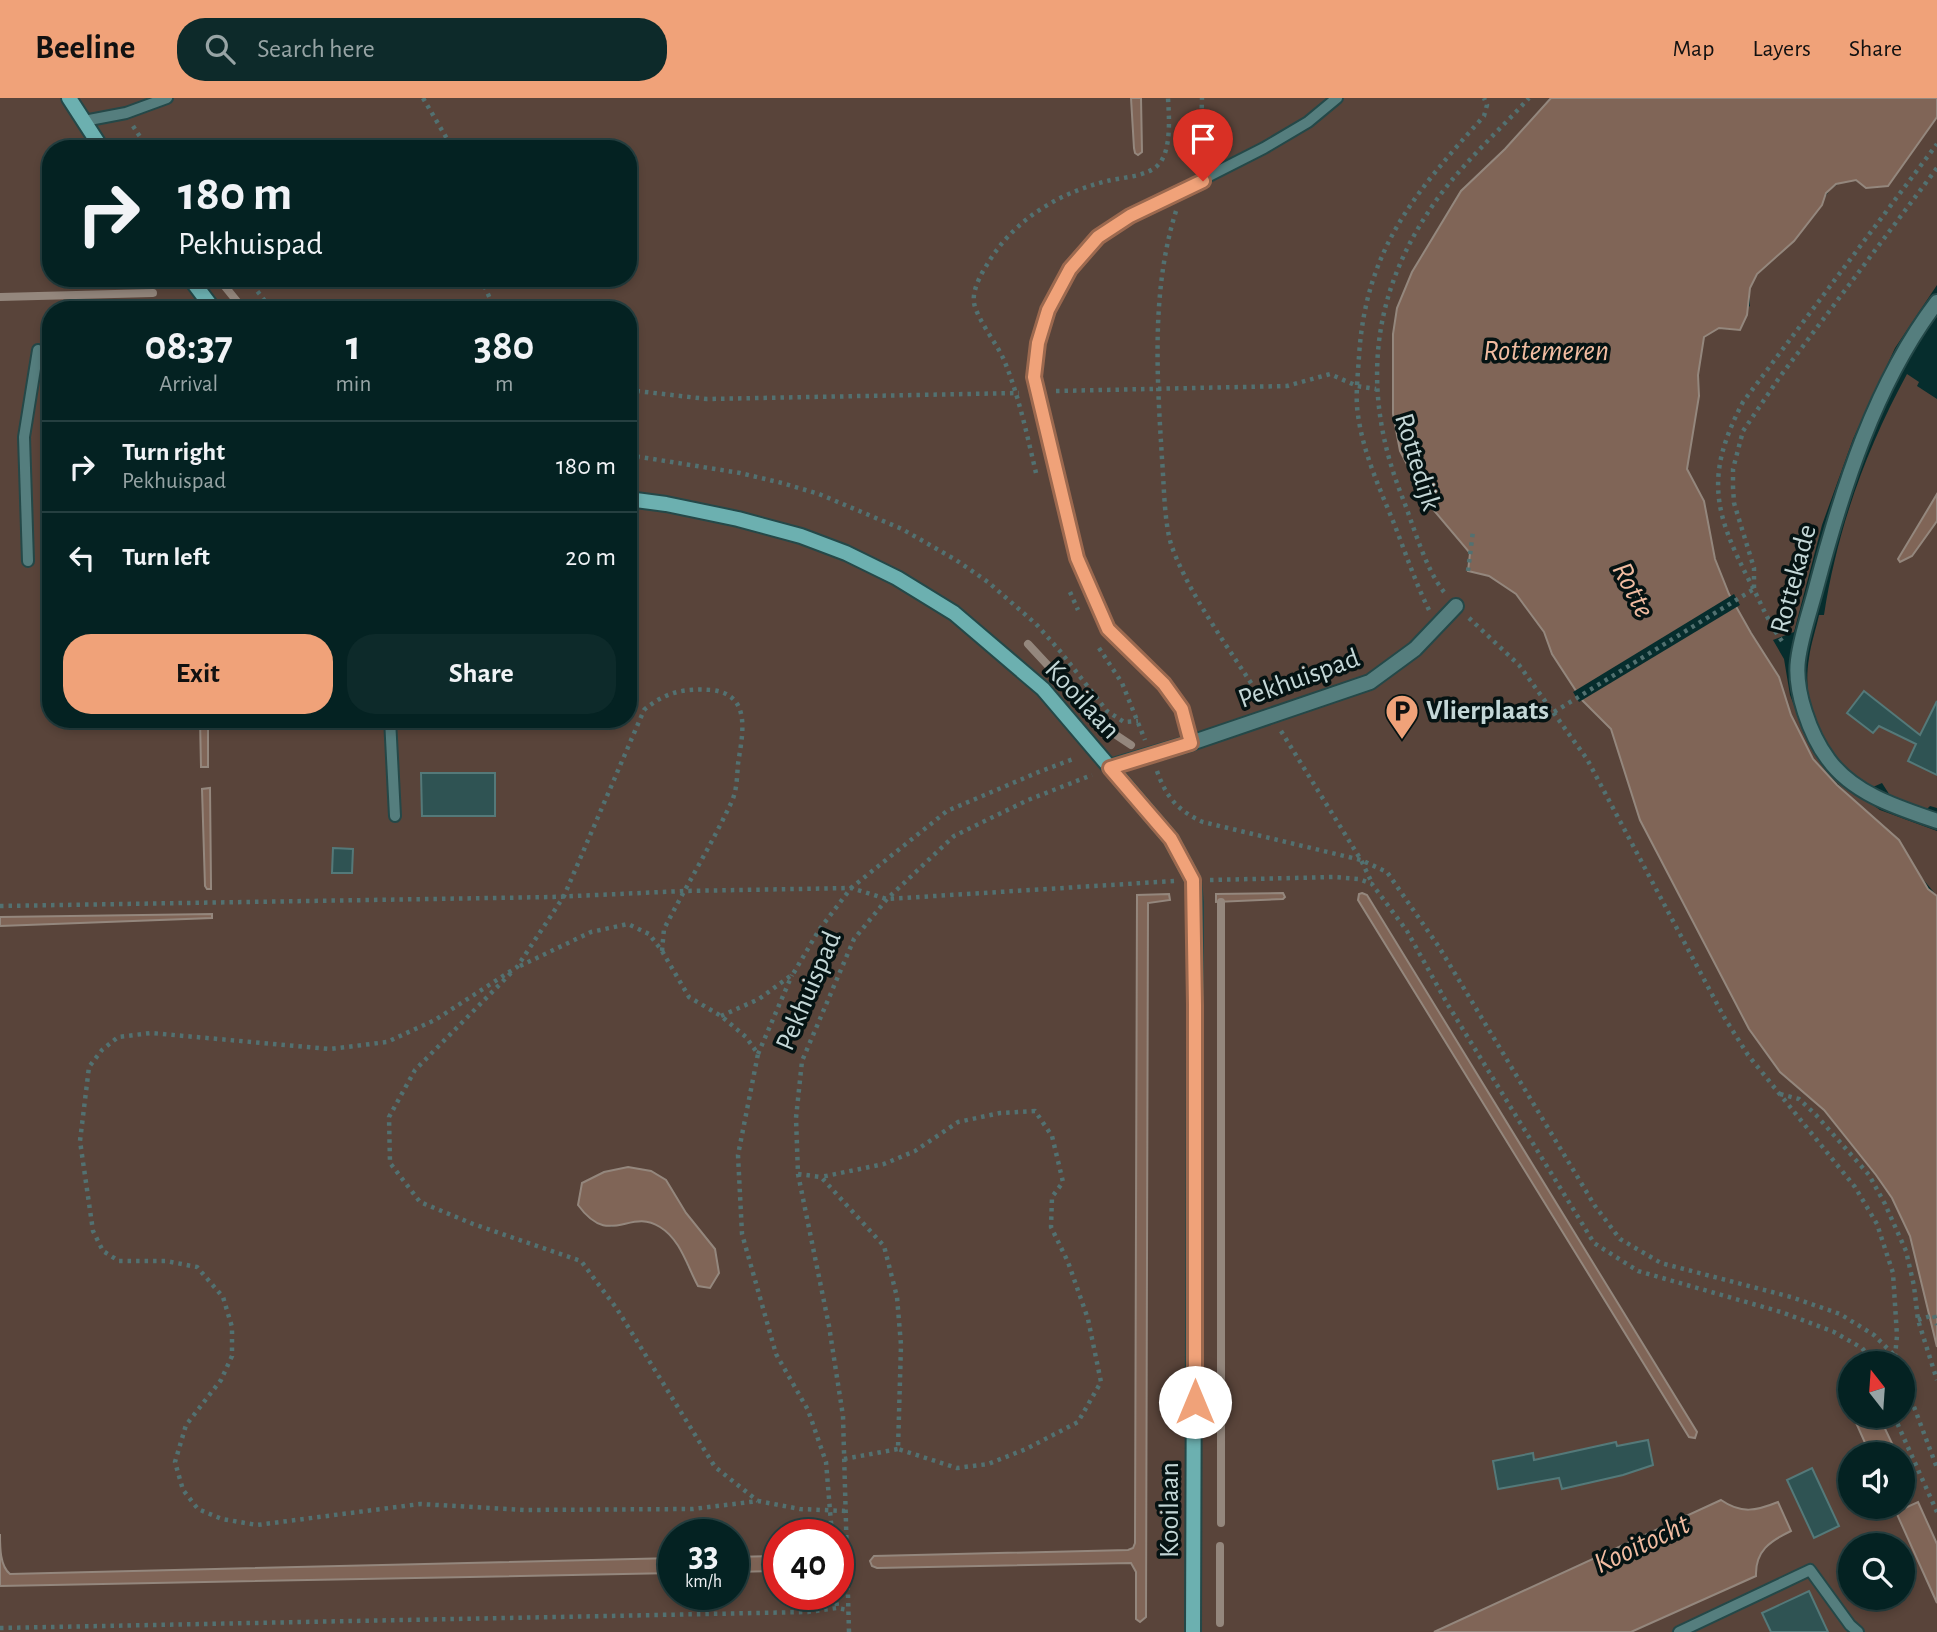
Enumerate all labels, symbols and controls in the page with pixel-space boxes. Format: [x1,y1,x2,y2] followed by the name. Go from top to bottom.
[177,18,667,81] search box
[201,30,239,68] icon: search
[35,32,135,65] text: Beeline
[257,36,375,62] text: Search here
[1672,37,1714,61] text: Map
[1752,37,1811,61] text: Layers
[1849,37,1902,61] text: Share
[1173,109,1233,181] pin
[1184,120,1222,158] icon: arrive
[63,168,154,259] icon: right
[178,170,292,219] text: 180 m
[178,228,323,260] text: Pekhuispad
[145,325,233,367] text: 08:37
[346,325,361,367] text: 1
[474,325,535,367] text: 380
[1483,336,1609,366] water label: Rottemeren
[159,373,218,396] text: Arrival
[335,373,371,396] text: min
[495,373,513,396] text: m
[1389,410,1445,514] street label: Rottedijk
[122,439,225,465] text: Turn right
[63,448,101,486] icon: right
[556,453,616,479] text: 180 m
[122,470,226,493] text: Pekhuispad
[1766,522,1822,636] street label: Rottekade
[63,539,101,577] icon: left
[122,544,210,570] text: Turn left
[565,544,616,570] text: 20 m
[1606,557,1660,623] water label: Rotte
[63,634,333,714] button: Exit
[347,634,616,714] button: Share
[1235,644,1363,714] street label: Pekhuispad
[1039,655,1125,745] street label: Kooilaan
[1383,692,1421,741] parking icon: Vlierplaats
[1426,697,1549,725] place label: Vlierplaats
[771,927,847,1055] street label: Pekhuispad
[1838,1351,1914,1428] north arrow
[1838,1351,1915,1610] map controls
[1158,1365,1232,1439] position arrow
[1838,1442,1915,1519] button: sound
[1156,1462,1184,1558] street label: Kooilaan
[1589,1509,1695,1579] water label: Kooitocht
[763,1519,854,1610] speed limit sign: 40
[1838,1533,1915,1610] button: search
[688,1538,719,1573] text: 33
[685,1573,722,1591] text: km/h

